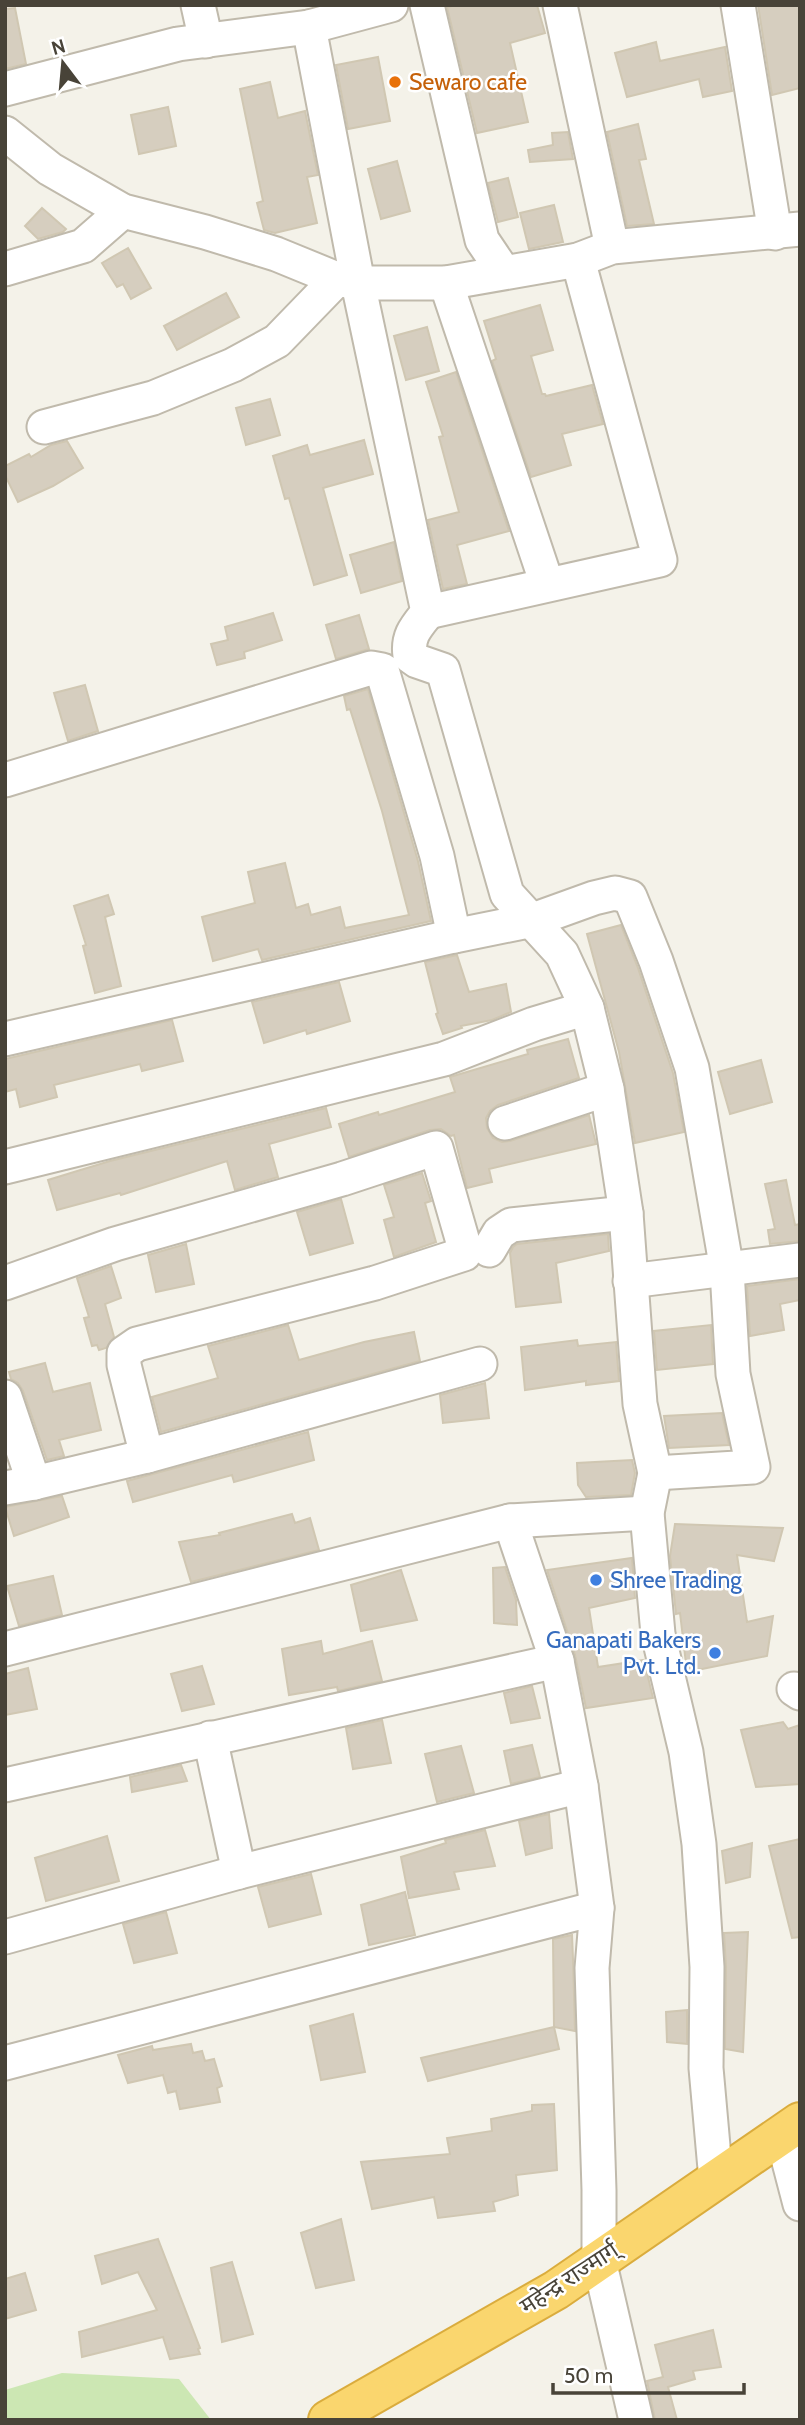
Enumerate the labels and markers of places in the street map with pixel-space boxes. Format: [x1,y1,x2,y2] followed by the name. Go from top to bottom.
[409,68,527,96] place label: Sewaro cafe
[387,74,403,90] marker: Sewaro cafe
[610,1566,742,1594] place label: Shree Trading
[588,1572,604,1588] marker: Shree Trading
[546,1626,701,1680] place label: Ganapati Bakers Pvt. Ltd.
[707,1645,723,1661] marker: Ganapati Bakers Pvt. Ltd.

